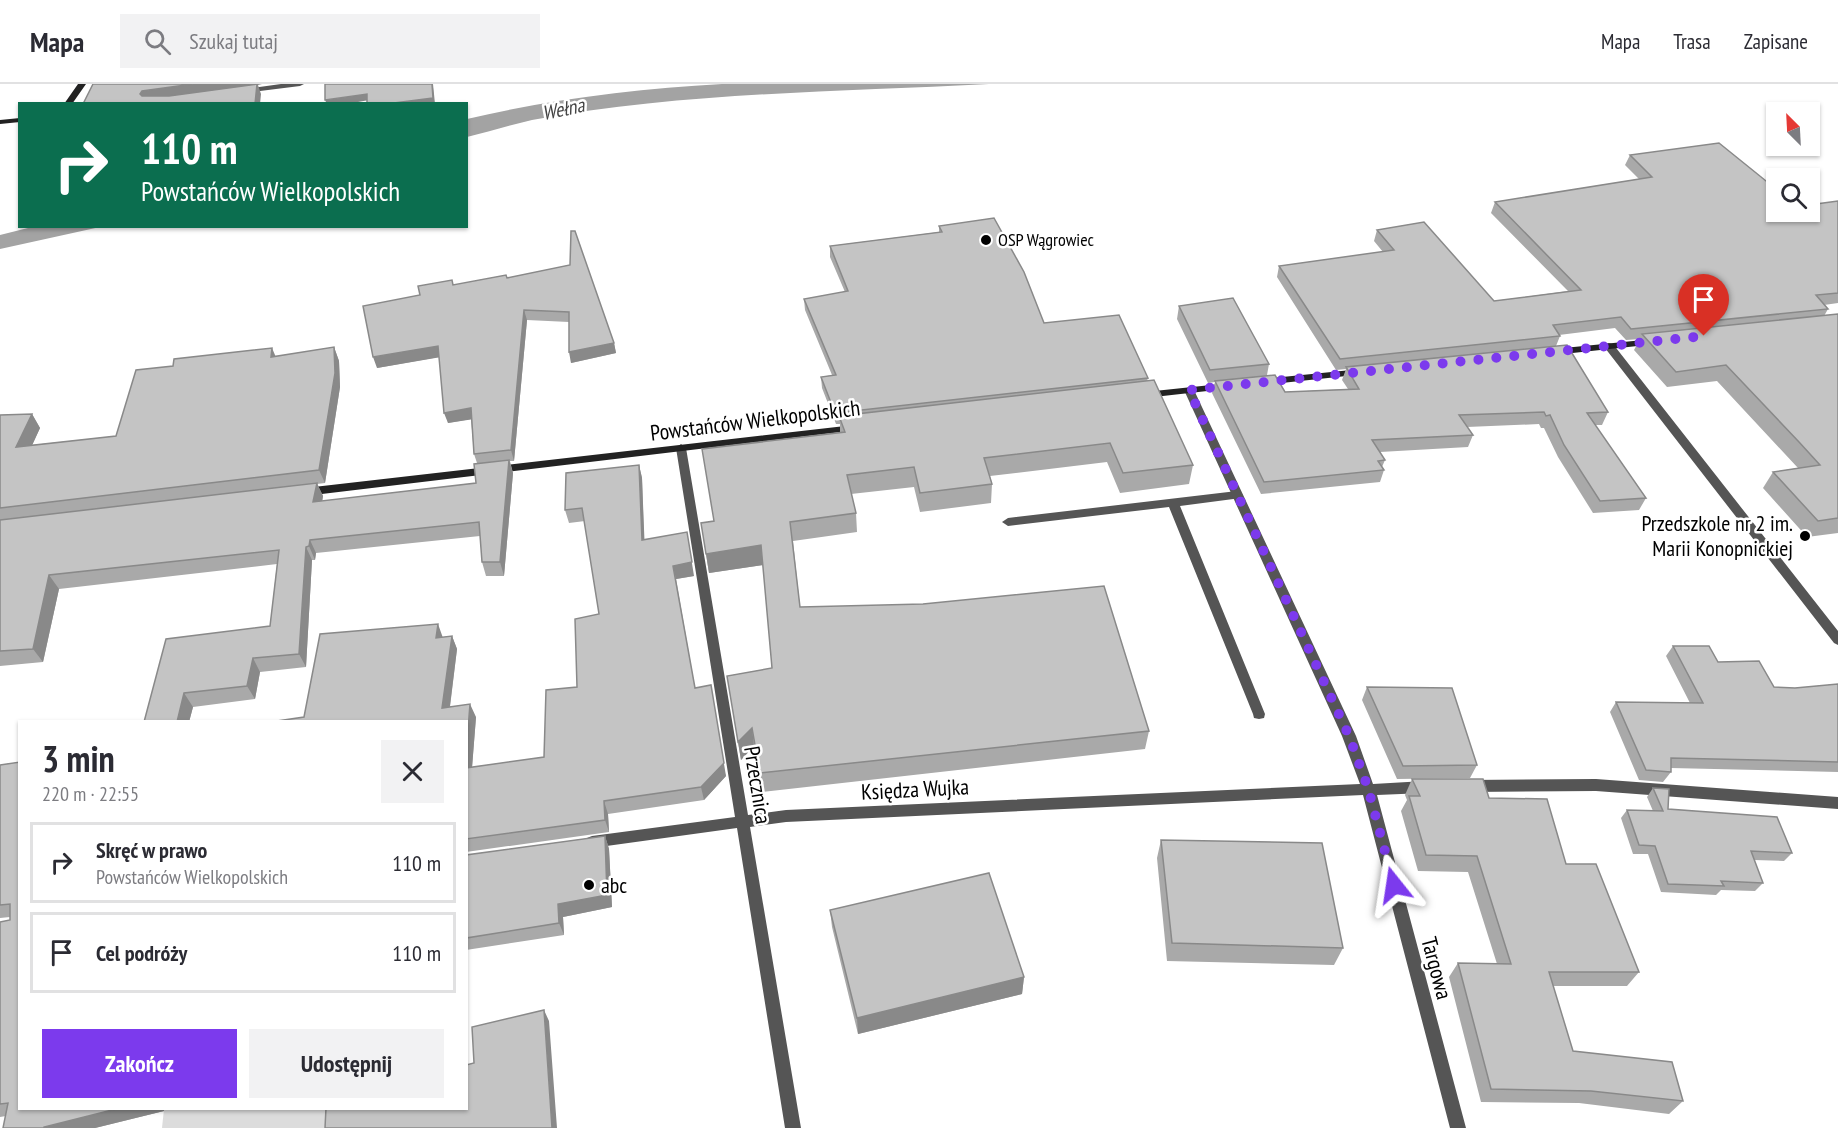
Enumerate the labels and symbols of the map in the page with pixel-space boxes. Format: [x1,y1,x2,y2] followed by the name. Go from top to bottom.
[540,92,587,126] water label: Wełna
[1766,102,1820,156] north arrow
[998,228,1094,251] place label: OSP Wągrowiec
[979,233,993,247] marker: OSP Wągrowiec
[1678,274,1729,336] pin
[648,393,862,447] street label: Powstańców Wielkopolskich
[1641,509,1793,562] place label: Przedszkole nr 2 im. Marii Konopnickiej
[1798,529,1812,543] marker: Przedszkole nr 2 im. Marii Konopnickiej
[738,744,778,826] street label: Przecznica
[860,772,970,806] street label: Księdza Wujka
[1362,853,1426,917] position arrow
[601,871,627,899] place label: abc
[582,878,596,892] marker: abc
[1415,934,1459,1002] street label: Targowa

